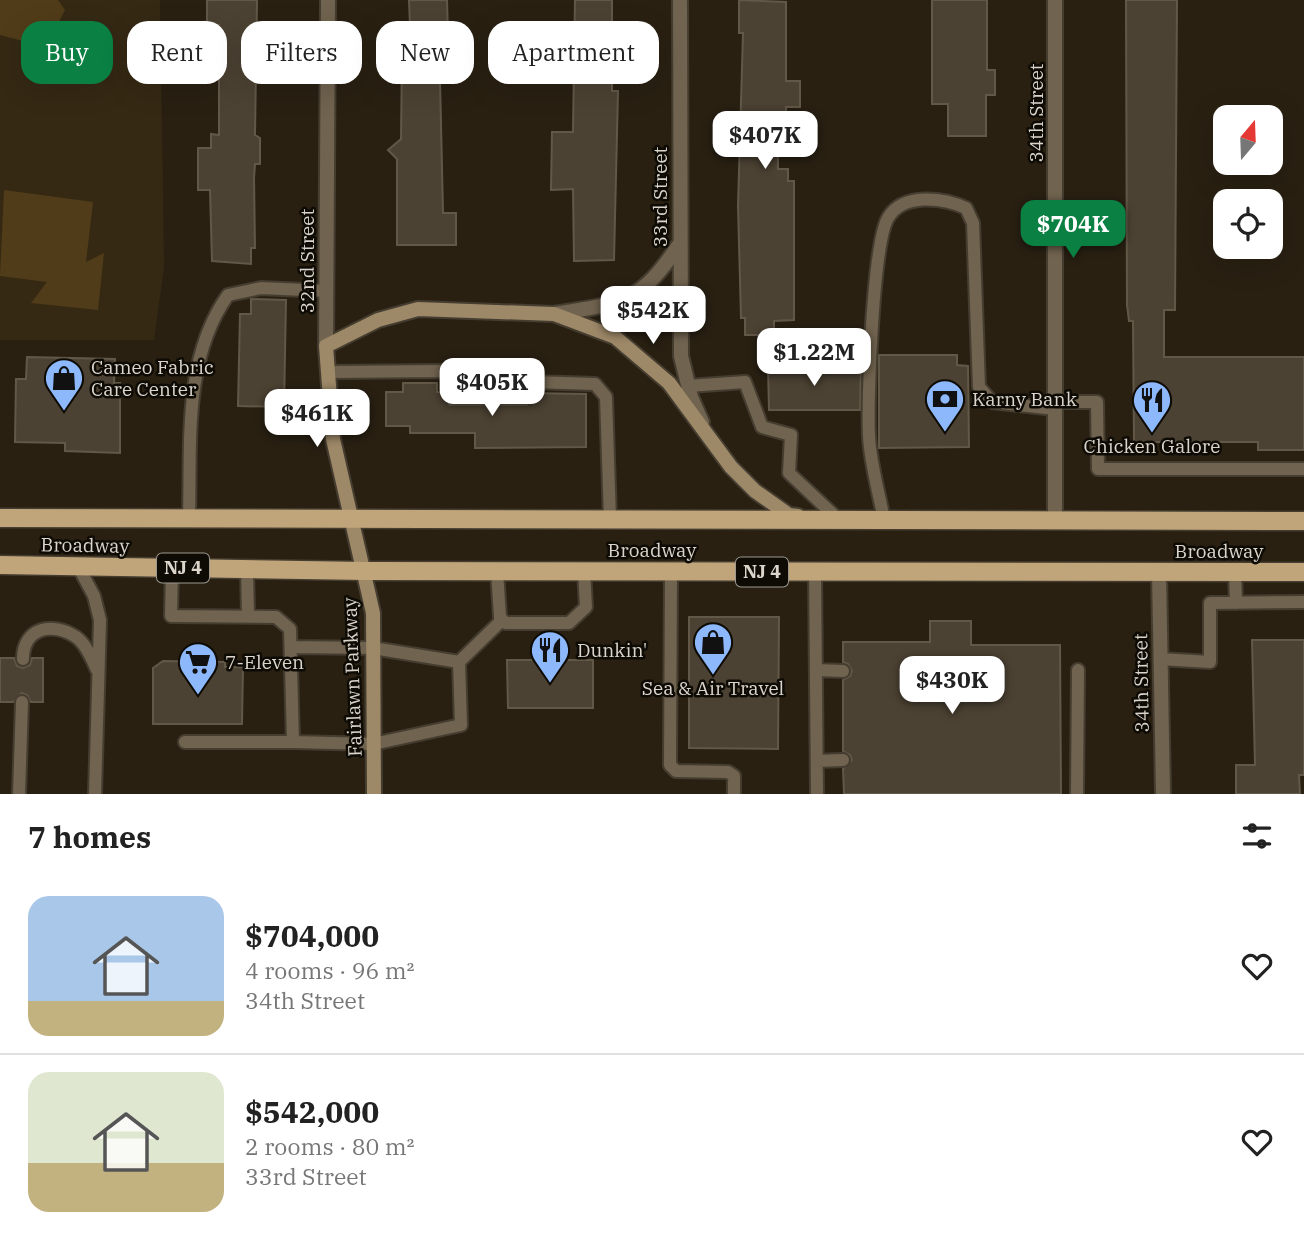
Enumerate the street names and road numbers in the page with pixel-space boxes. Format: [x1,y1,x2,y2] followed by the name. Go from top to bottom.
[1024,63,1048,163] street label: 34th Street
[648,146,672,247] street label: 33rd Street
[295,209,319,313] street label: 32nd Street
[40,532,131,558] street label: Broadway
[608,538,697,562] street label: Broadway
[1175,539,1264,563] street label: Broadway
[157,554,209,582] road number: NJ 4
[736,558,788,586] road number: NJ 4
[337,596,367,757] street label: Fairlawn Parkway
[1128,633,1154,733] street label: 34th Street

